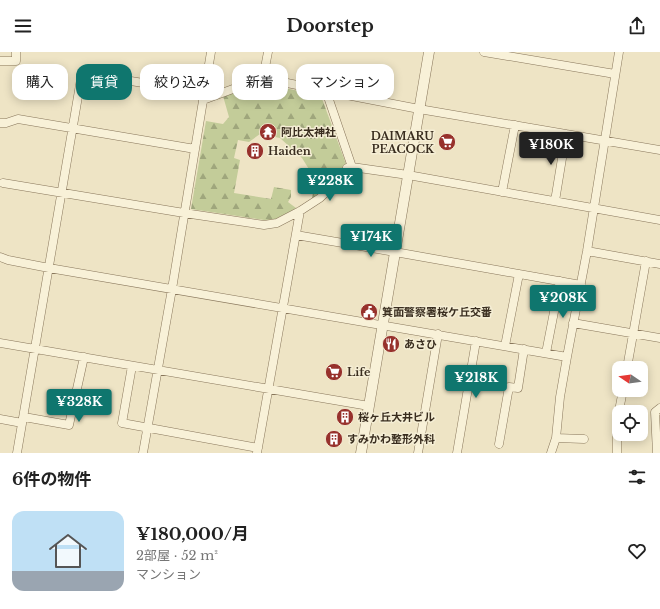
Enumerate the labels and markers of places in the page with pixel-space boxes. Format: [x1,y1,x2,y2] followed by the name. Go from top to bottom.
[258,122,278,142] temple icon: 阿比太神社
[281,125,336,139] place label: 阿比太神社
[371,129,435,156] place label: DAIMARU PEACOCK
[437,132,457,152] supermarket icon: DAIMARU PEACOCK
[523,132,579,166] pin: ¥180K
[245,141,265,161] building icon: Haiden
[268,144,311,158] place label: Haiden
[302,168,358,202] pin: ¥228K
[343,224,399,258] pin: ¥174K
[535,285,591,319] pin: ¥208K
[359,302,379,322] public building icon: 箕面警察署桜ケ丘交番
[382,305,492,319] place label: 箕面警察署桜ケ丘交番
[381,334,401,354] restaurant icon: あさひ
[404,337,437,351] place label: あさひ
[324,362,344,382] supermarket icon: Life
[347,365,371,379] place label: Life
[448,365,504,399] pin: ¥218K
[51,389,107,423] pin: ¥328K
[335,407,355,427] building icon: 桜ヶ丘大井ビル
[358,410,435,424] place label: 桜ヶ丘大井ビル
[324,429,344,449] building icon: すみかわ整形外科
[347,432,435,446] place label: すみかわ整形外科

